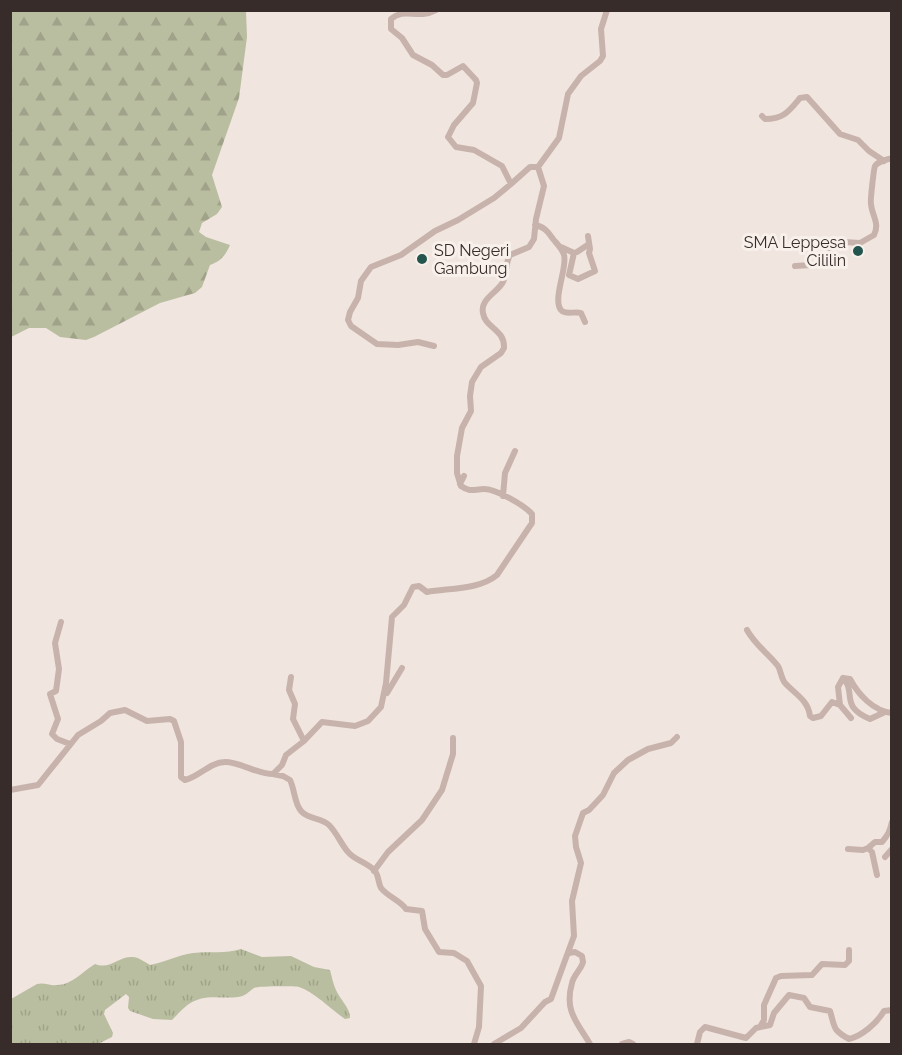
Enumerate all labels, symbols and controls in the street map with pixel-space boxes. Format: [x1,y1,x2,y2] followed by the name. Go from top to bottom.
[744,233,846,270] place label: SMA Leppesa Cililin
[434,241,509,278] place label: SD Negeri Gambung
[851,244,865,258] marker: SMA Leppesa Cililin
[415,252,429,266] marker: SD Negeri Gambung

